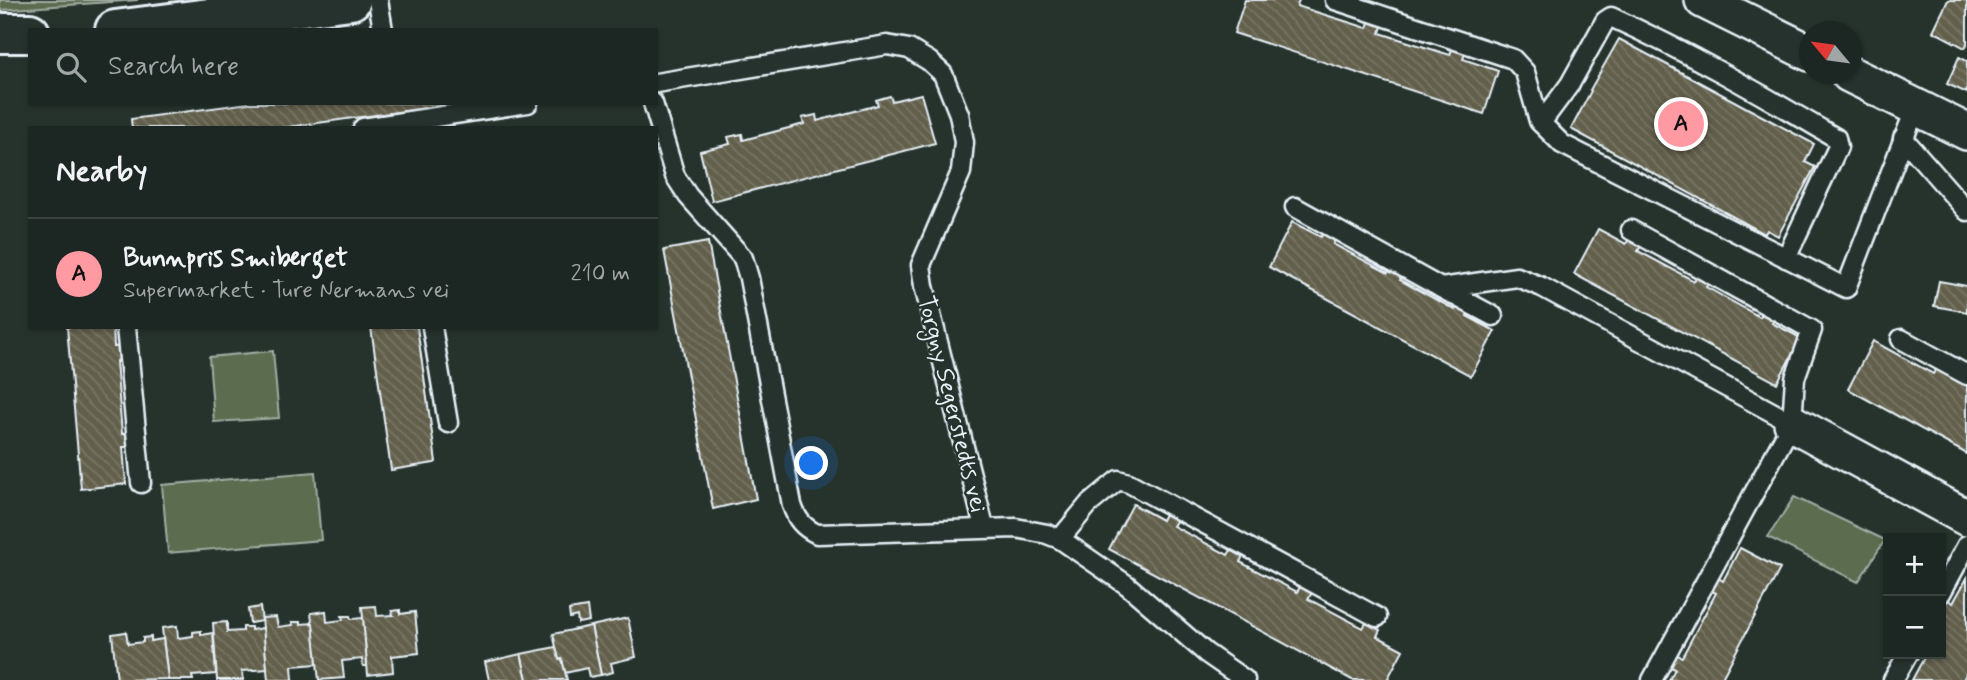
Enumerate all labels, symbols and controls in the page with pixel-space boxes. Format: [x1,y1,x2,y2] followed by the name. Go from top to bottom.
[1799,21,1862,84] north arrow
[28,28,658,105] search box
[52,48,90,86] icon: search
[108,50,239,84] text: Search here
[1658,98,1704,150] pin: A
[56,152,147,191] text: Nearby
[123,242,348,276] text: Bunnpris Smiberget
[71,259,87,289] text: A
[570,259,630,289] text: 210 m
[123,276,449,306] text: Supermarket · Ture Nermans vei
[908,293,993,516] street label: Torgny Segerstedts vei
[794,446,828,480] your location
[1883,533,1946,659] map controls
[1883,533,1946,596] button: +
[1883,596,1946,659] button: −

